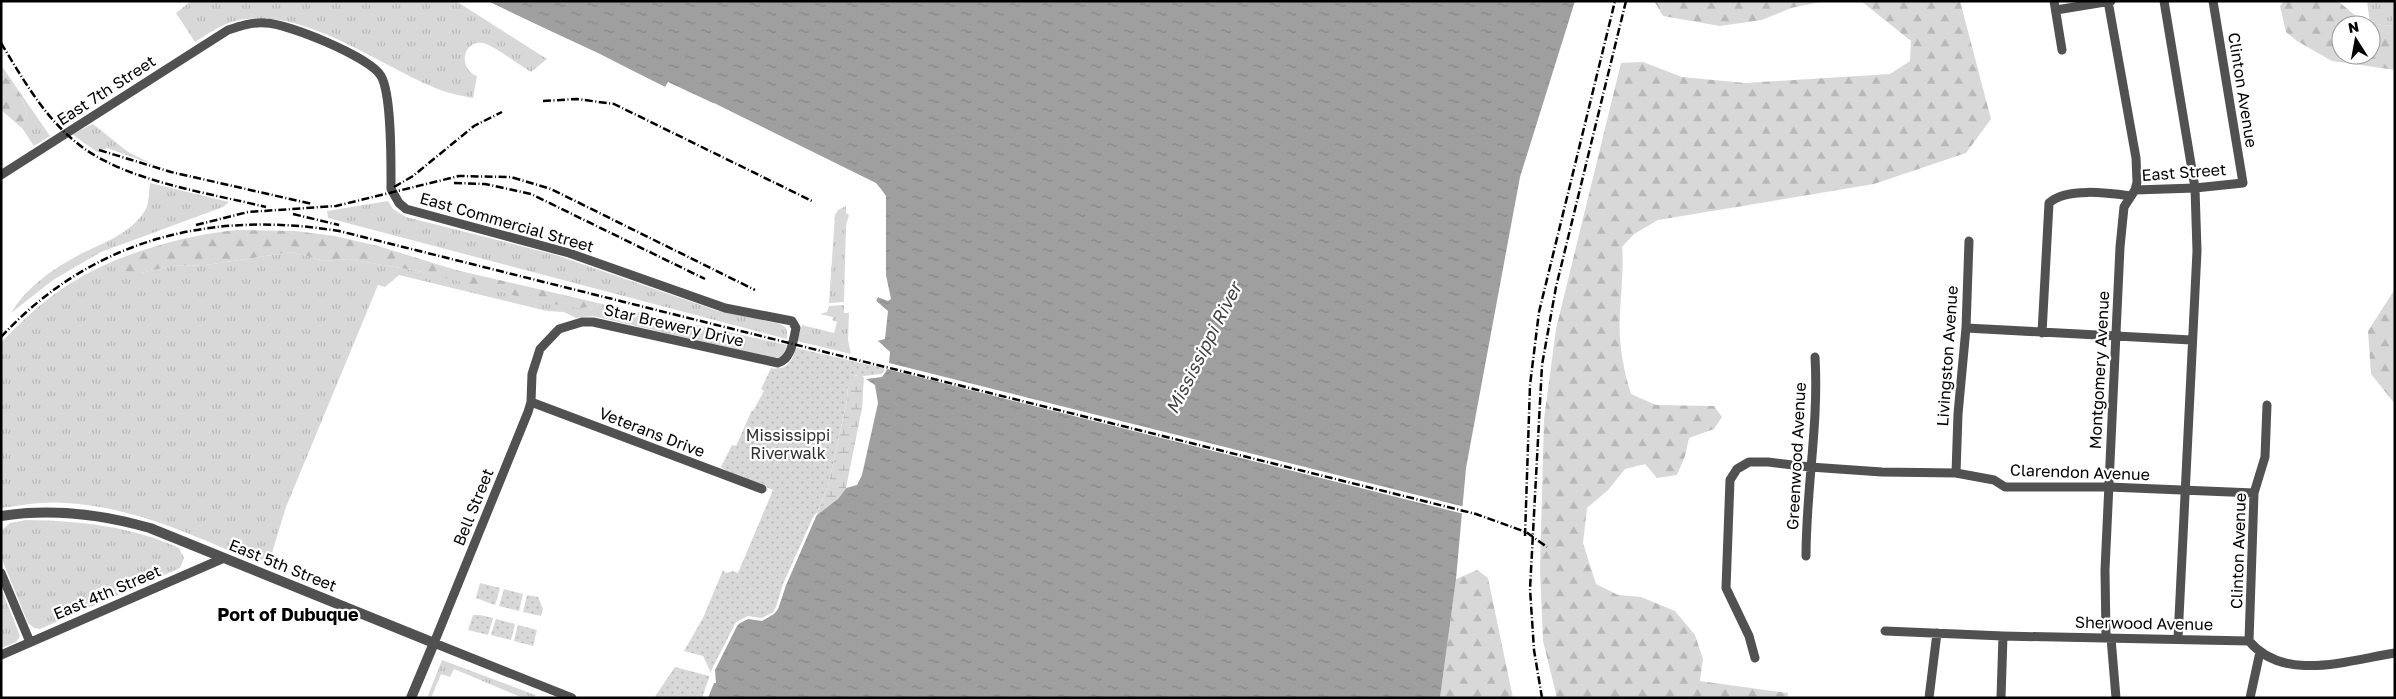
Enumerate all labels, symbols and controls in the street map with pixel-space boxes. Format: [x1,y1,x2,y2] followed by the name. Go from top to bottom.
[2331,15,2381,65] north arrow
[2347,17,2360,36] text: N
[2224,31,2262,149] street label: Clinton Avenue
[53,51,159,129] street label: East 7th Street
[2141,159,2227,185] street label: East Street
[418,188,596,256] street label: East Commercial Street
[1161,276,1247,417] water label: Mississippi River
[1932,285,1962,427] street label: Livingston Avenue
[2085,290,2113,450] street label: Montgomery Avenue
[602,299,746,351] street label: Star Brewery Drive
[1782,382,1810,530] street label: Greenwood Avenue
[596,403,708,461] street label: Veterans Drive
[746,425,830,463] park label: Mississippi Riverwalk
[2010,460,2150,484] street label: Clarendon Avenue
[448,465,498,549] street label: Bell Street
[2226,493,2250,609] street label: Clinton Avenue
[226,534,340,596] street label: East 5th Street
[50,560,164,624] street label: East 4th Street
[217,603,359,625] district label: Port of Dubuque
[2075,612,2213,634] street label: Sherwood Avenue

